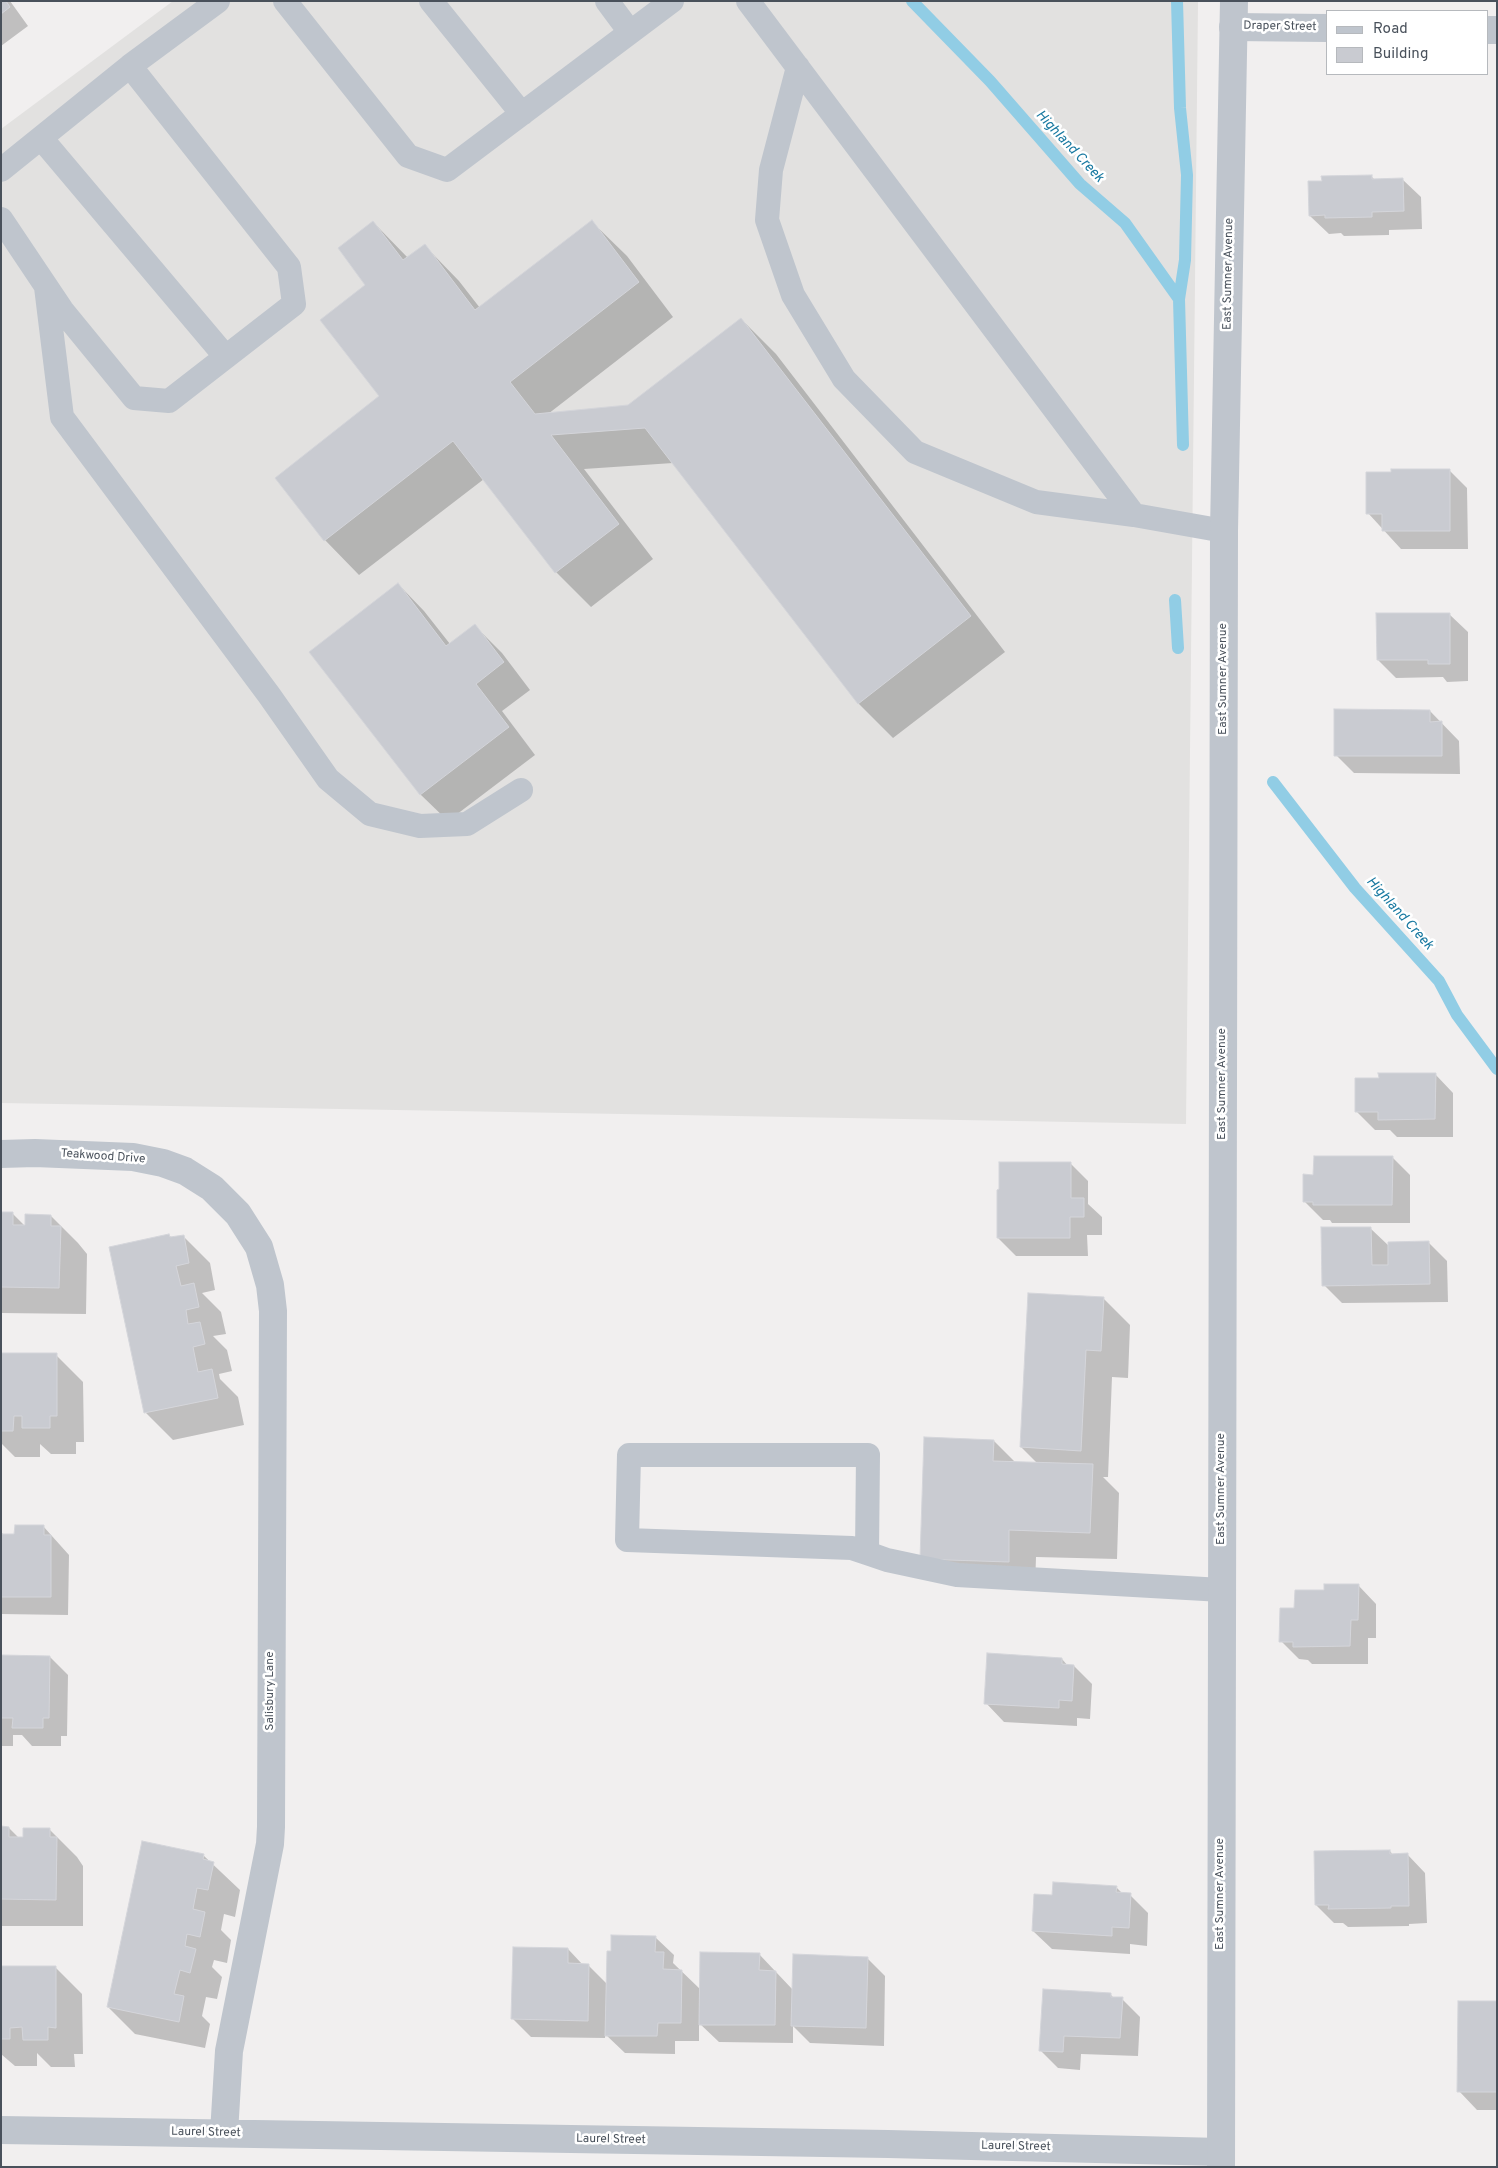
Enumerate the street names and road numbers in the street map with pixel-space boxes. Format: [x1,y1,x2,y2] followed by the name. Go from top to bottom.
[1243,19,1317,35] street label: Draper Street
[1221,218,1237,330] street label: East Sumner Avenue
[1217,623,1231,735] street label: East Sumner Avenue
[1216,1028,1230,1140] street label: East Sumner Avenue
[60,1147,146,1167] street label: Teakwood Drive
[1215,1433,1229,1545] street label: East Sumner Avenue
[264,1651,278,1731] street label: Salisbury Lane
[1214,1838,1228,1950] street label: East Sumner Avenue
[171,2125,241,2141] street label: Laurel Street
[576,2132,646,2148] street label: Laurel Street
[981,2139,1051,2155] street label: Laurel Street

